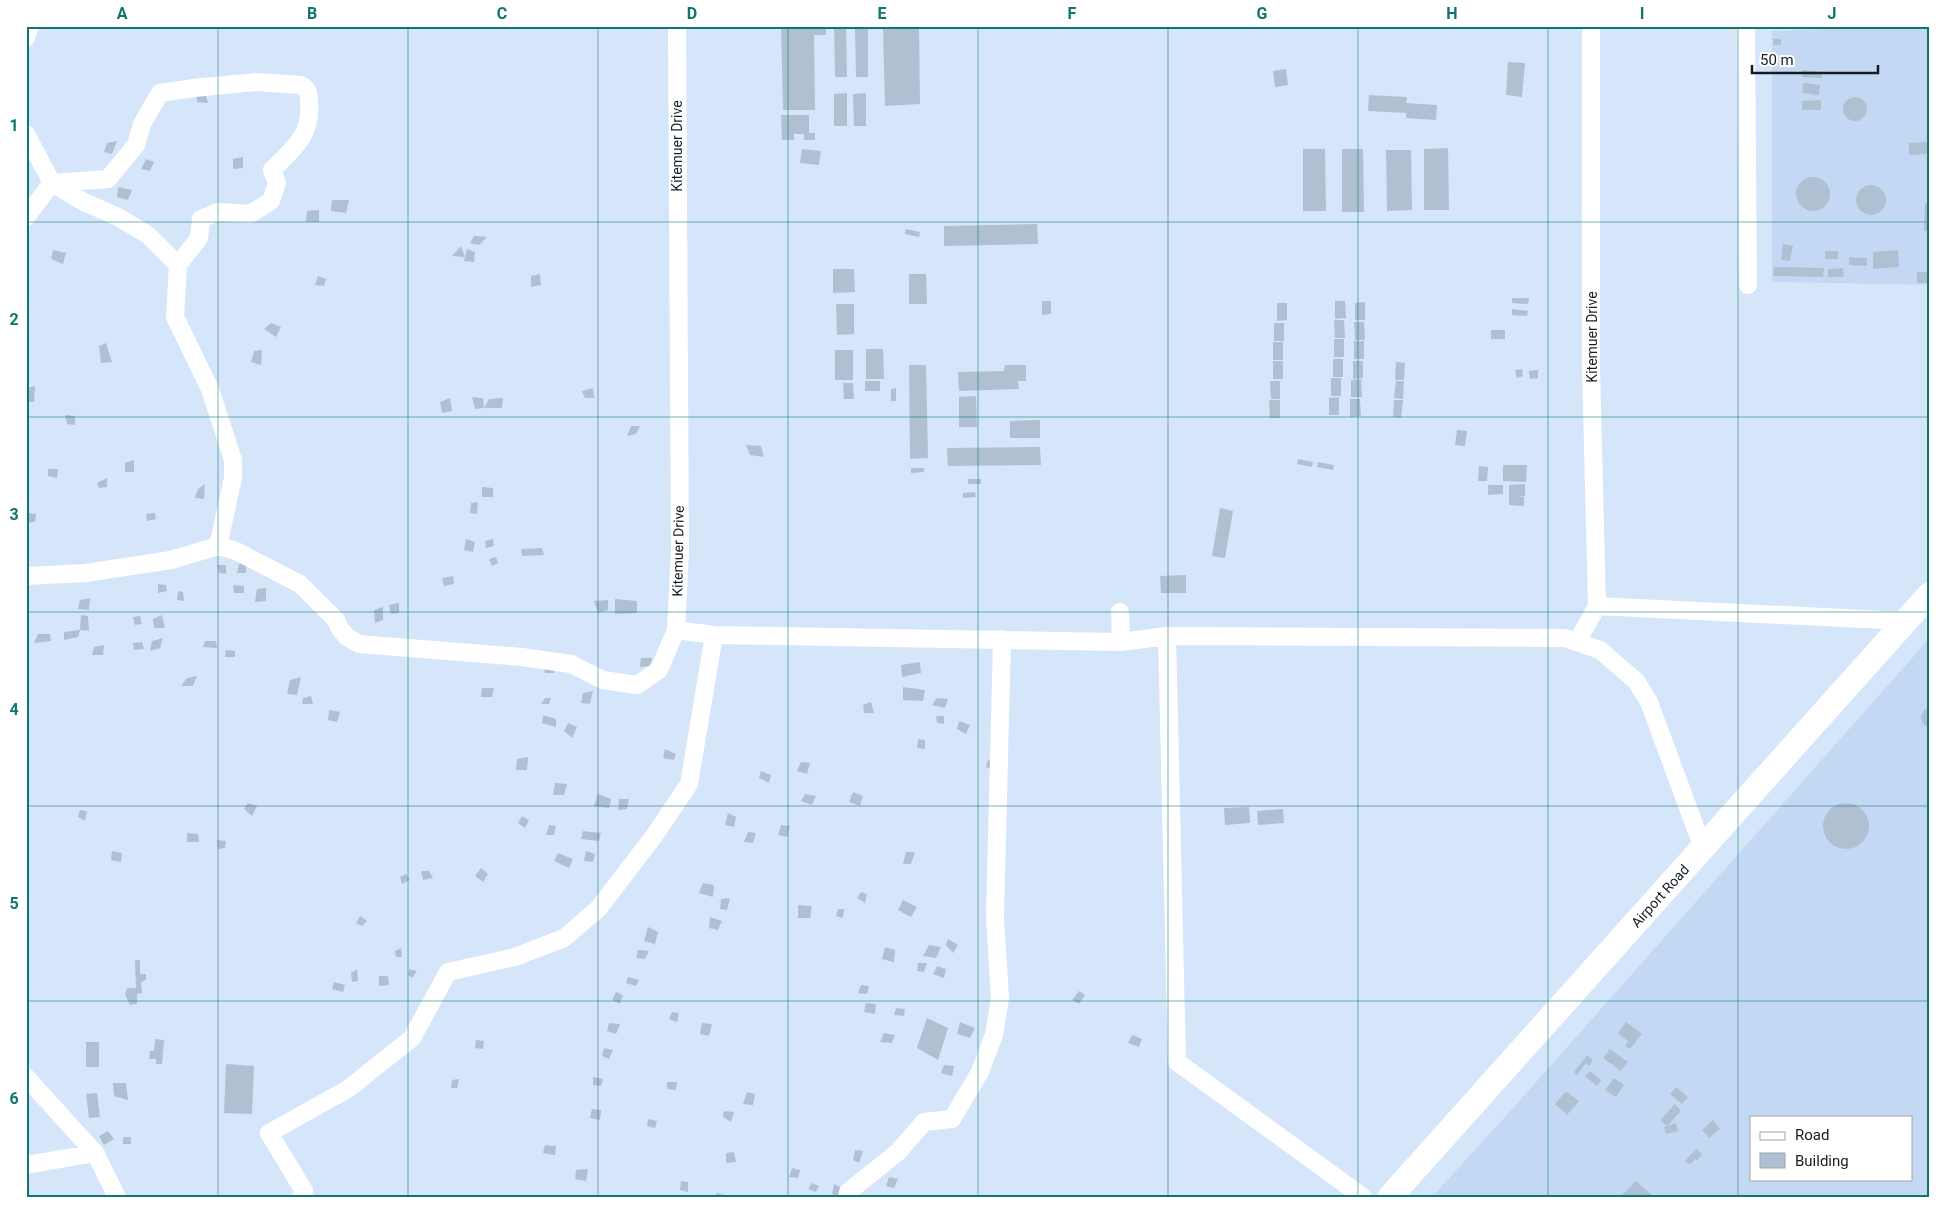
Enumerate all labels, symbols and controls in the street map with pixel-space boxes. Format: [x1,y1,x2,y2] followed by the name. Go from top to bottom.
[117,4,128,23] text: A
[307,4,317,23] text: B
[497,4,507,23] text: C
[687,4,697,23] text: D
[878,4,887,23] text: E
[1068,4,1077,23] text: F
[1257,4,1268,23] text: G
[1446,4,1458,23] text: H
[1640,4,1644,23] text: I
[1828,4,1836,23] text: J
[1752,42,1879,74] scale bar
[1760,51,1794,69] text: 50 m
[669,100,685,192] street label: Kitemuer Drive
[9,116,19,135] text: 1
[1584,291,1600,383] street label: Kitemuer Drive
[9,310,19,329] text: 2
[9,505,19,524] text: 3
[669,505,687,597] street label: Kitemuer Drive
[9,700,19,719] text: 4
[1628,862,1692,930] street label: Airport Road
[9,894,19,913] text: 5
[9,1089,19,1108] text: 6
[1750,1116,1912,1180] legend
[1795,1126,1829,1144] text: Road
[1795,1152,1849,1170] text: Building

